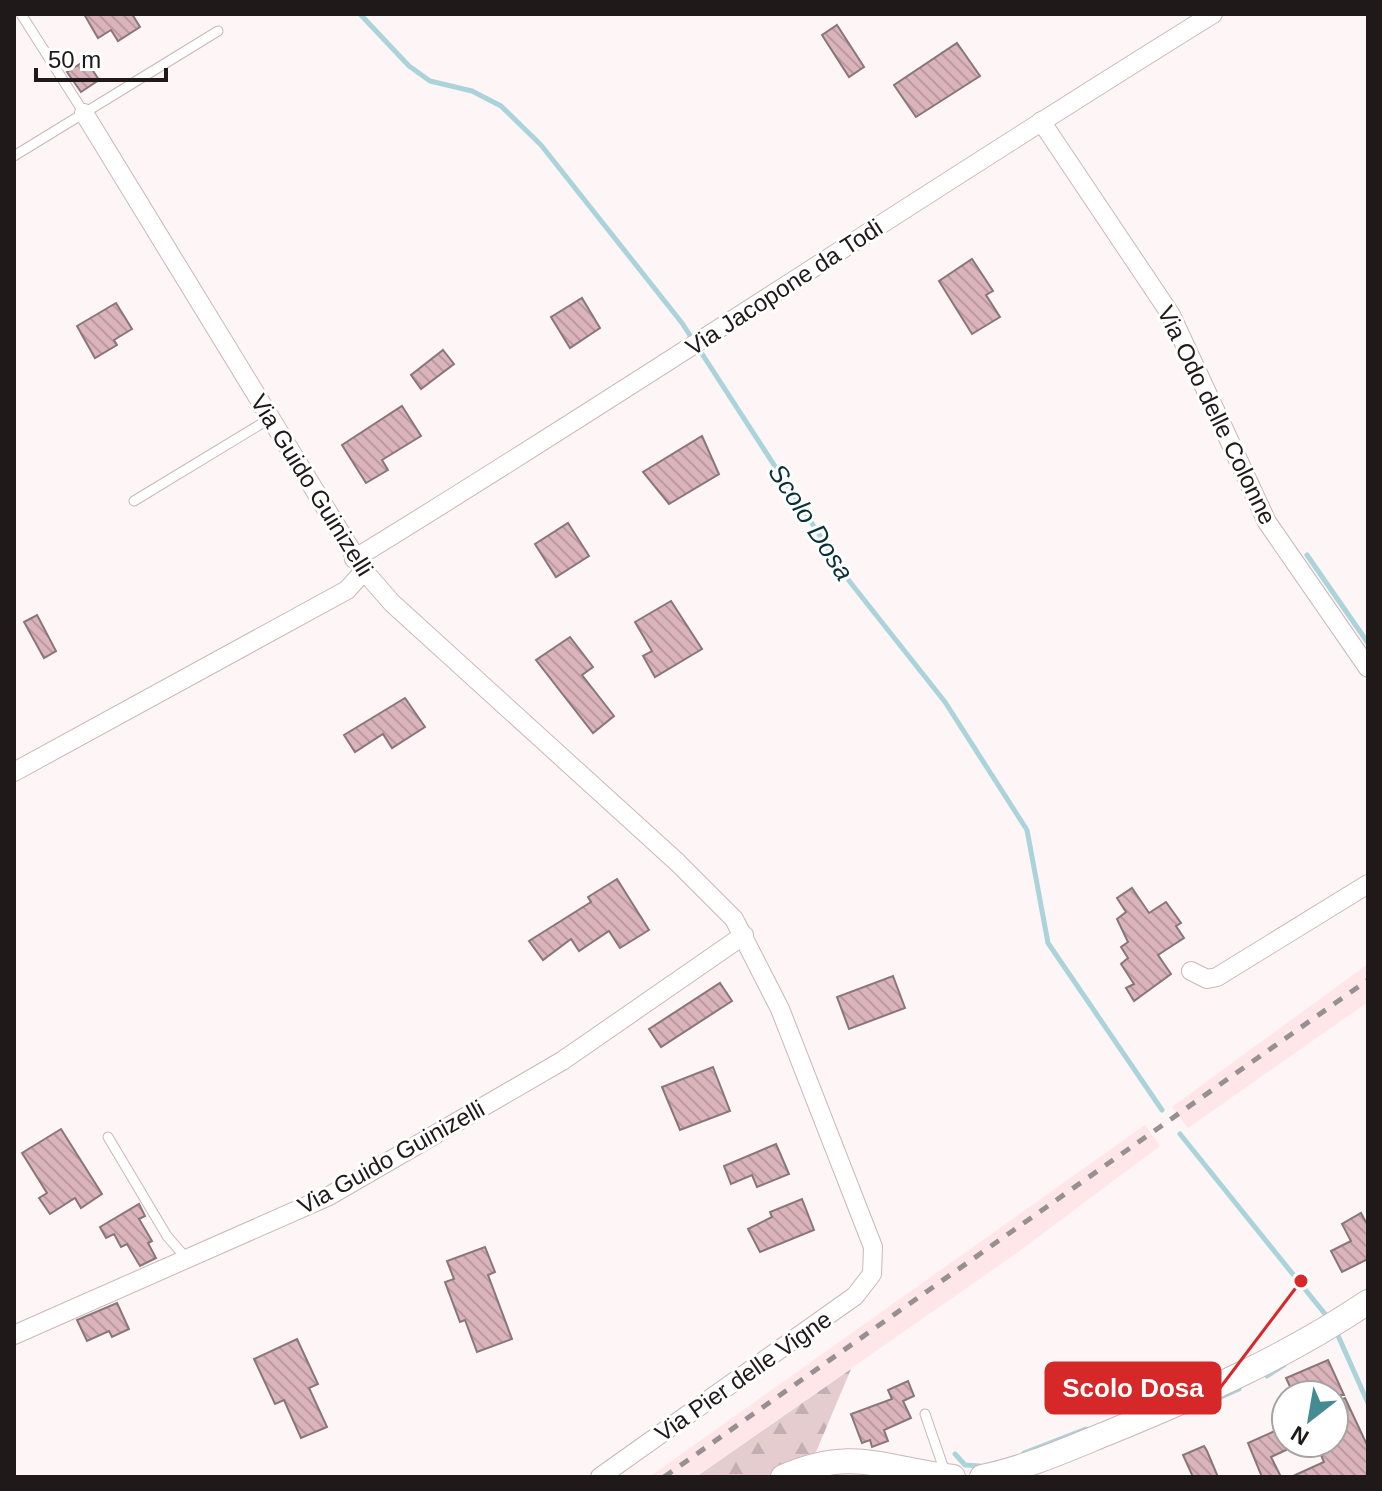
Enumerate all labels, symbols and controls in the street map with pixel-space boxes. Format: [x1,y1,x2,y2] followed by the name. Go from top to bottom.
[36,32,166,82] scale bar
[48,46,101,73] text: 50 m
[681,213,887,361] street label: Via Jacopone da Todi
[1152,301,1282,529] street label: Via Odo delle Colonne
[245,389,379,581] street label: Via Guido Guinizelli
[762,458,860,586] water label: Scolo Dosa
[293,1095,489,1219] street label: Via Guido Guinizelli
[650,1305,836,1447] street label: Via Pier delle Vigne
[1046,1363,1220,1413] callout: Scolo Dosa
[1062,1373,1204,1403] text: Scolo Dosa
[1270,1379,1350,1459] north arrow
[1287,1421,1313,1451] text: N

